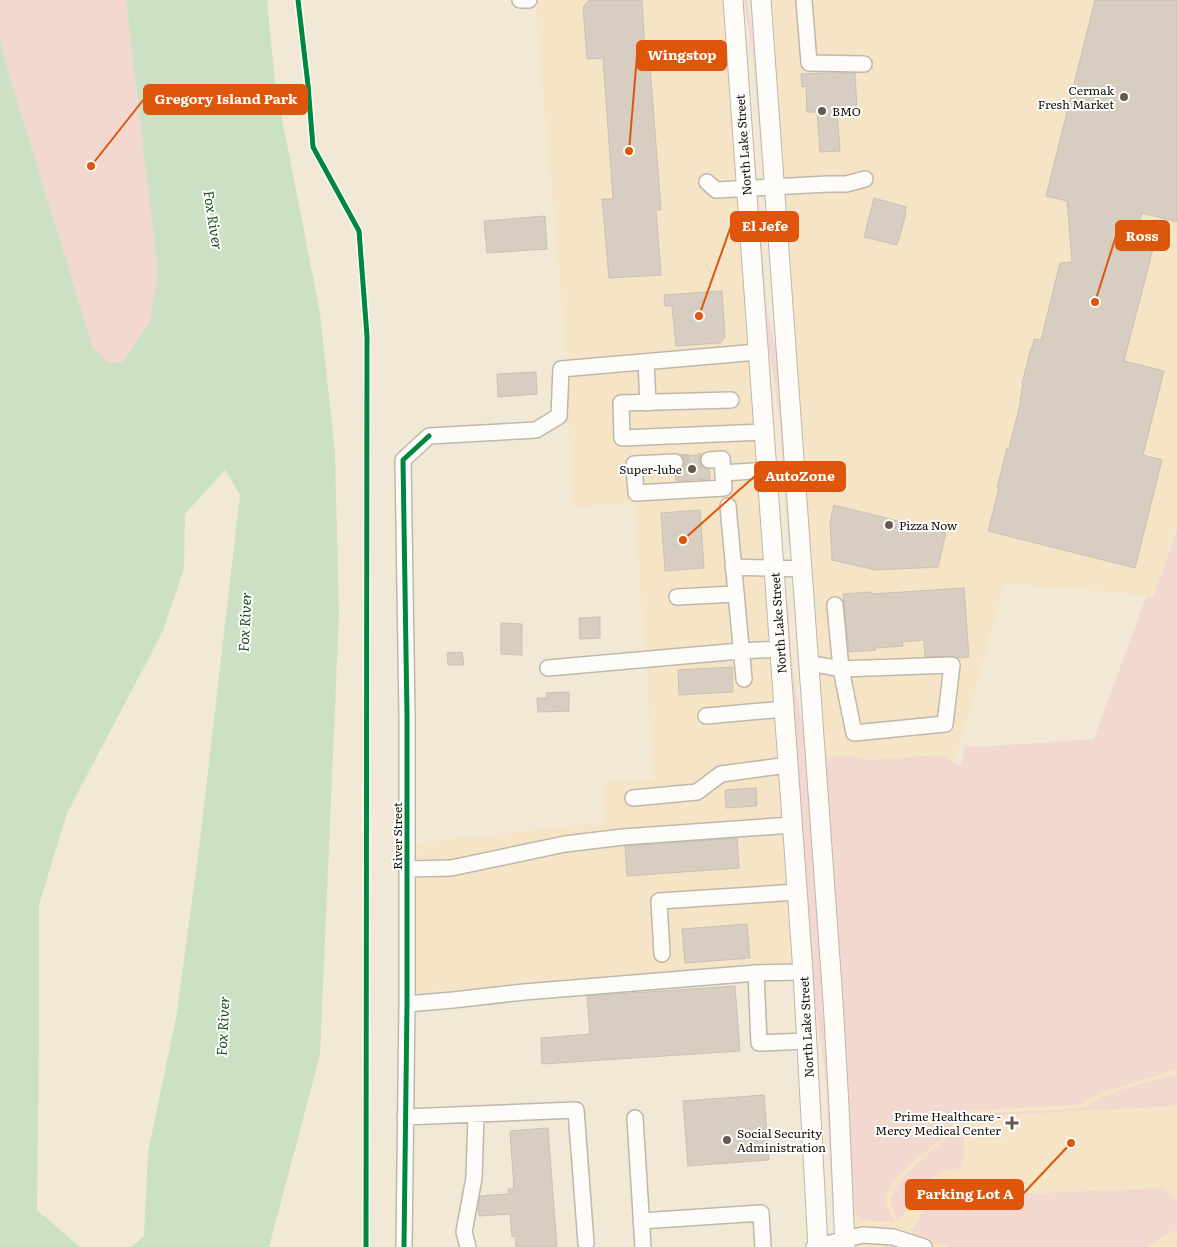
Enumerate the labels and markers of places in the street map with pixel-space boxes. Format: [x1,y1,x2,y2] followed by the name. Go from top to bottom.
[637,41,726,70] callout: Wingstop
[1038,81,1115,113] place label: Cermak Fresh Market
[144,85,307,114] callout: Gregory Island Park
[1118,91,1130,103] marker: Cermak Fresh Market
[832,102,861,120] place label: BMO
[816,105,828,117] marker: BMO
[731,212,798,241] callout: El Jefe
[1116,221,1169,250] callout: Ross
[619,460,682,478] place label: Super-lube
[755,462,845,491] callout: AutoZone
[686,463,698,475] marker: Super-lube
[899,516,958,534] place label: Pizza Now
[883,519,895,531] marker: Pizza Now
[875,1107,1001,1139] place label: Prime Healthcare - Mercy Medical Center
[1005,1116,1019,1130] marker: Prime Healthcare - Mercy Medical Center
[737,1124,826,1156] place label: Social Security Administration
[721,1134,733,1146] marker: Social Security Administration
[906,1180,1023,1209] callout: Parking Lot A

